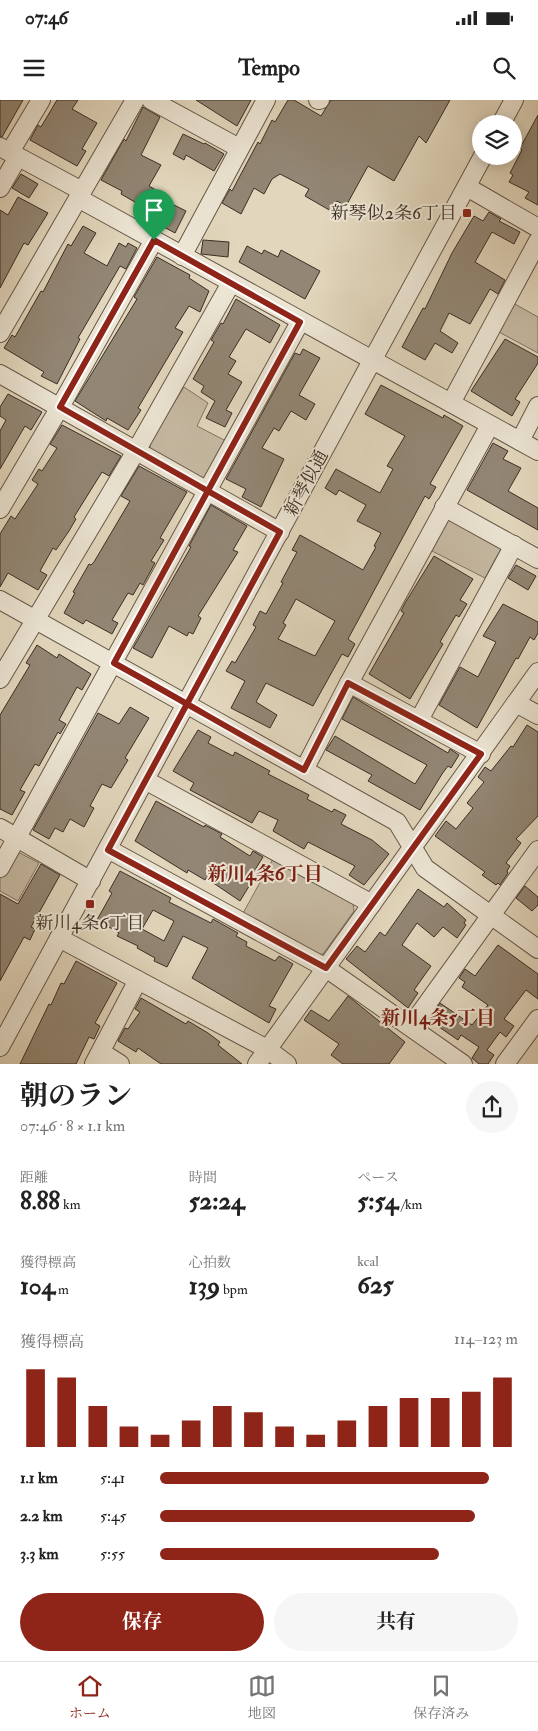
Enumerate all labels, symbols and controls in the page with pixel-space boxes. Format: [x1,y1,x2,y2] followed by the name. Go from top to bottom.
[25,6,68,30] text: 07:46
[20,54,48,82] icon: menu
[238,54,300,82] text: Tempo
[490,54,518,82] icon: search
[472,115,522,165] map controls
[472,115,522,165] button: layers
[133,189,175,240] pin
[140,196,168,224] icon: arrive
[331,202,457,225] place label: 新琴似2条6丁目
[461,207,473,219] marker: 新琴似2条6丁目
[279,446,333,520] street label: 新琴似通
[208,862,322,886] district label: 新川4条6丁目
[84,898,96,910] marker: 新川4条6丁目
[36,912,144,935] place label: 新川4条6丁目
[381,1006,495,1030] district label: 新川4条5丁目
[20,1079,132,1114] text: 朝のラン
[466,1081,518,1133] button: share
[20,1116,125,1136] text: 07:46 · 8 × 1.1 km
[20,1169,48,1186] text: 距離
[189,1169,217,1186] text: 時間
[357,1169,399,1186] text: ペース
[20,1186,60,1217] text: 8.88
[189,1186,245,1217] text: 52:24
[357,1186,398,1217] text: 5:54
[60,1196,81,1213] text: km
[398,1196,422,1213] text: /km
[357,1253,379,1270] text: kcal
[20,1254,76,1271] text: 獲得標高
[189,1254,231,1271] text: 心拍数
[357,1270,394,1301] text: 625
[20,1271,55,1302] text: 104
[189,1271,220,1302] text: 139
[55,1281,69,1298] text: m
[220,1281,248,1298] text: bpm
[454,1329,518,1349] text: 114–123 m
[20,1332,84,1352] text: 獲得標高
[20,1468,58,1488] text: 1.1 km
[100,1468,125,1488] text: 5:41
[20,1506,63,1526] text: 2.2 km
[100,1506,127,1526] text: 5:45
[20,1544,59,1564] text: 3.3 km
[100,1544,125,1564] text: 5:55
[20,1593,264,1651] button: 保存
[274,1593,518,1651] button: 共有
[69,1672,111,1722] tab: ホーム
[248,1672,276,1722] tab: 地図
[413,1672,469,1722] tab: 保存済み

